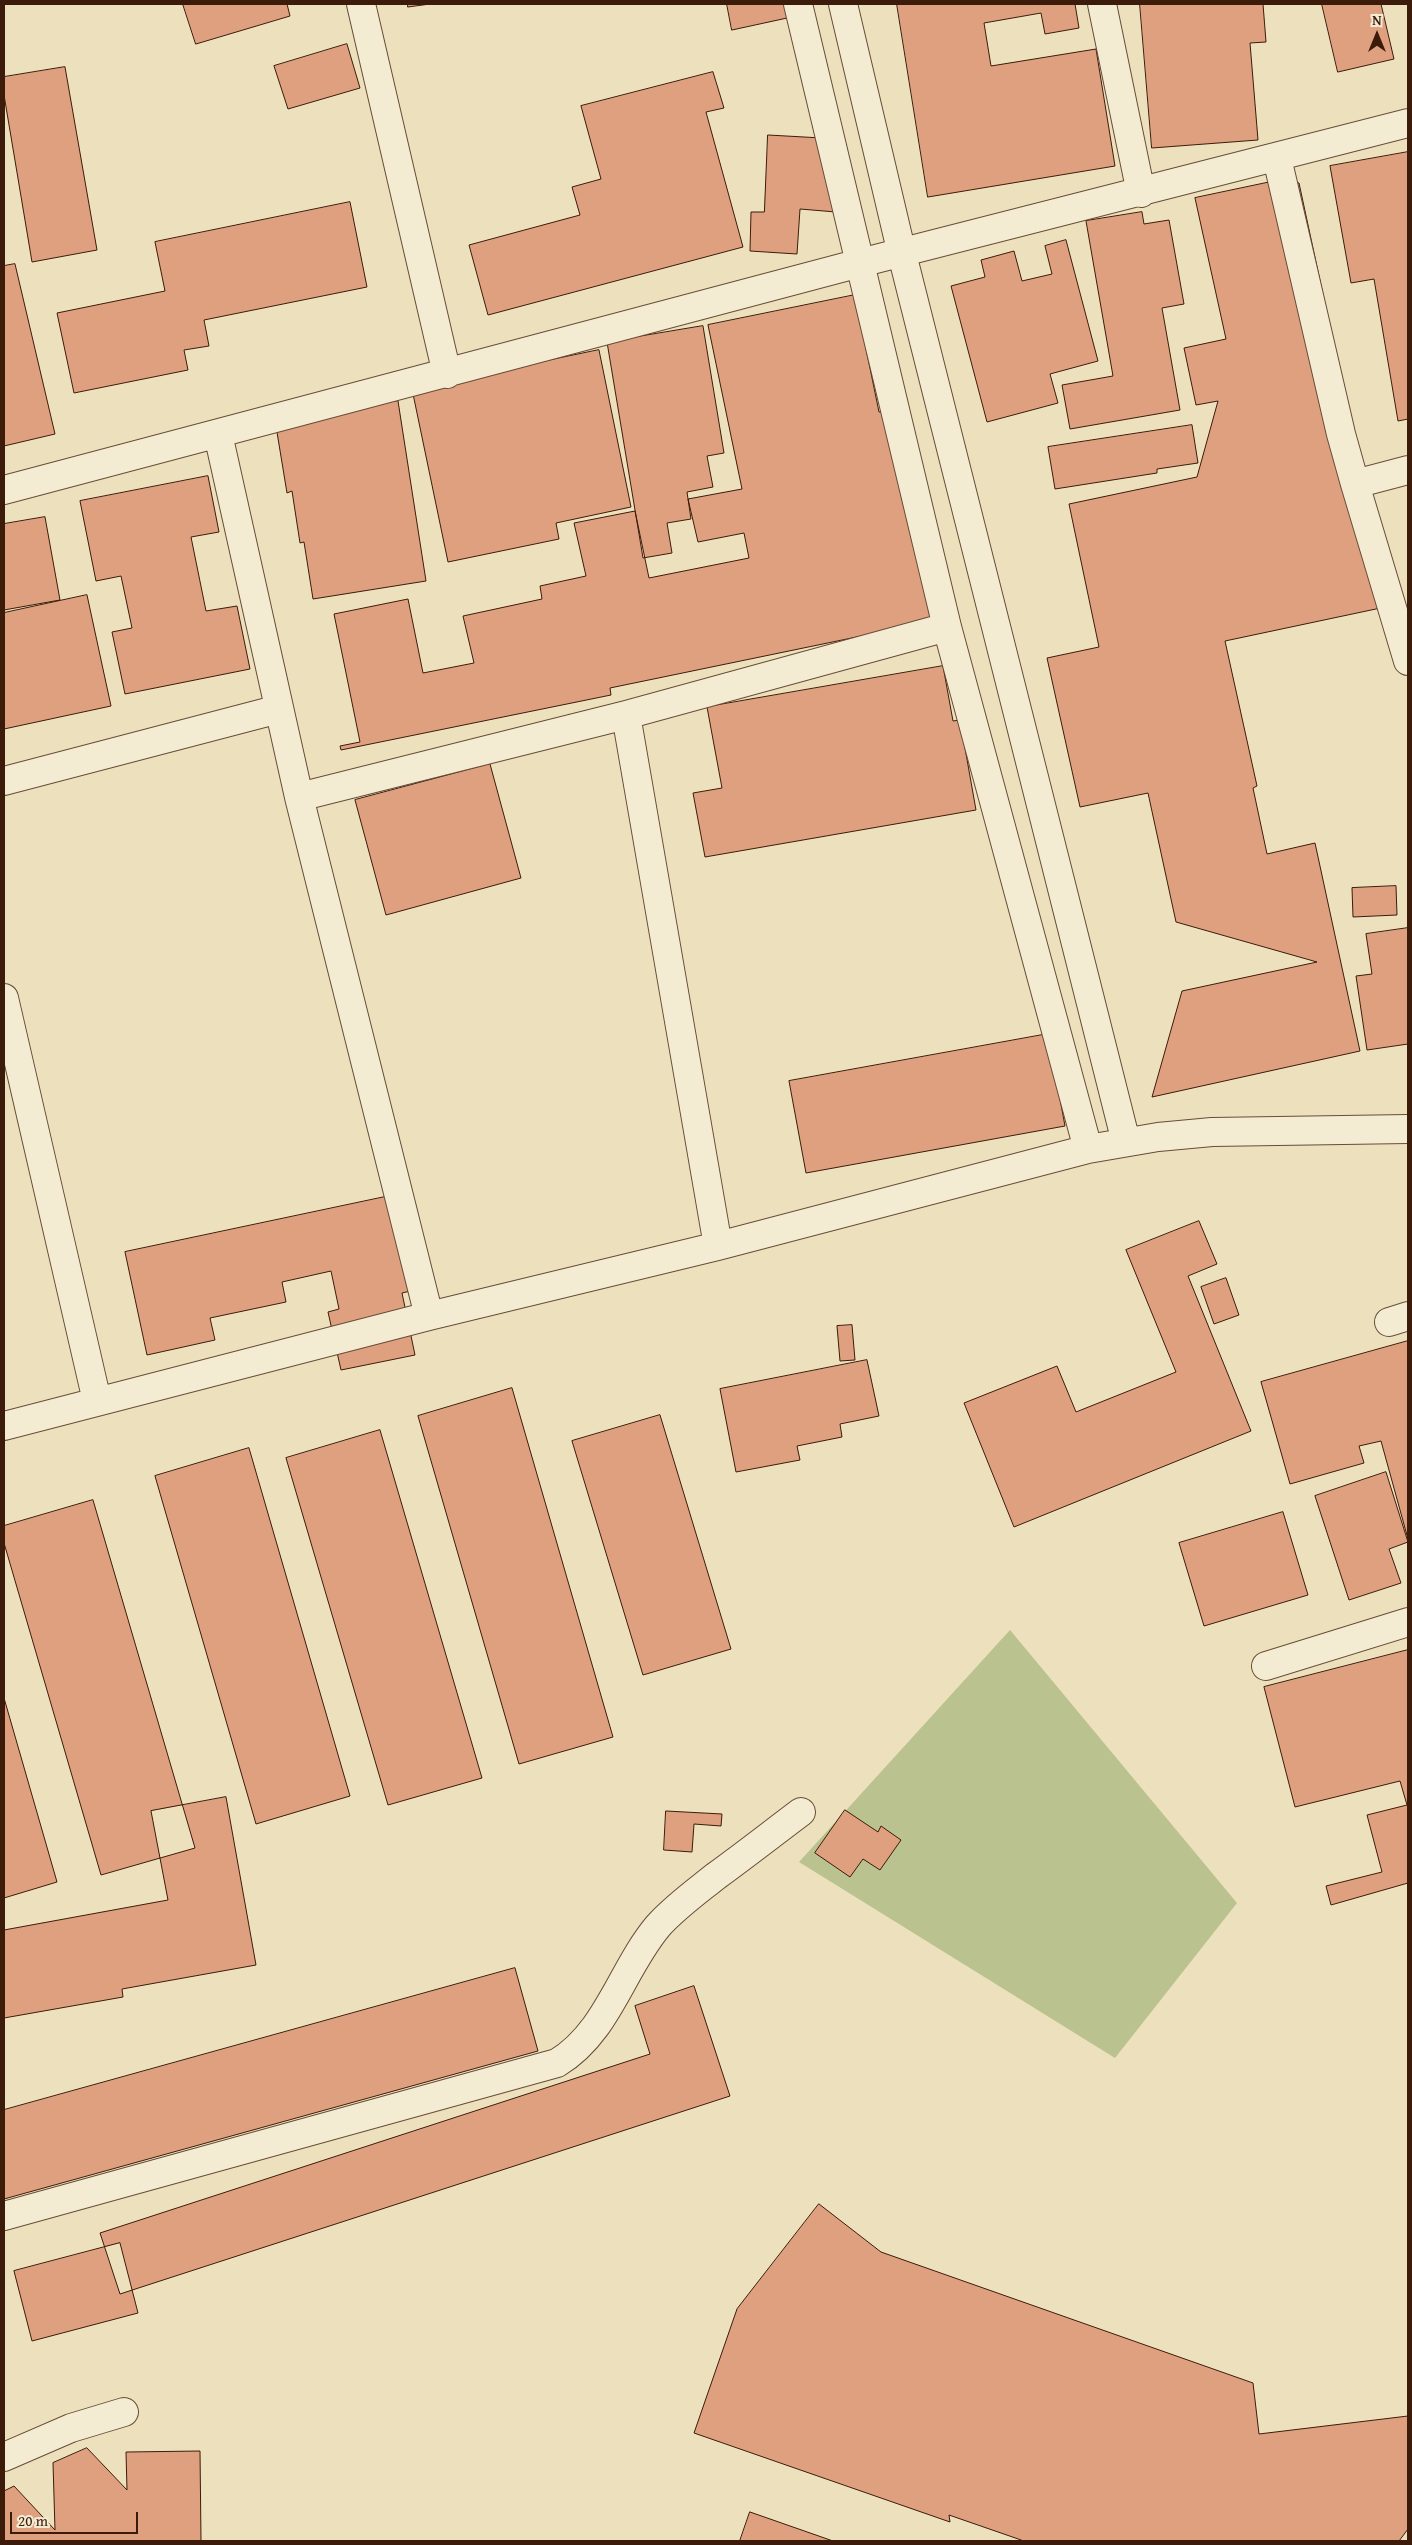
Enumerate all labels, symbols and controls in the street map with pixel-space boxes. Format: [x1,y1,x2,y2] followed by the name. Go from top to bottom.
[1352,10,1402,60] north arrow
[1372,10,1382,30] text: N
[12,2502,140,2534] scale bar
[18,2510,48,2531] text: 20 m

